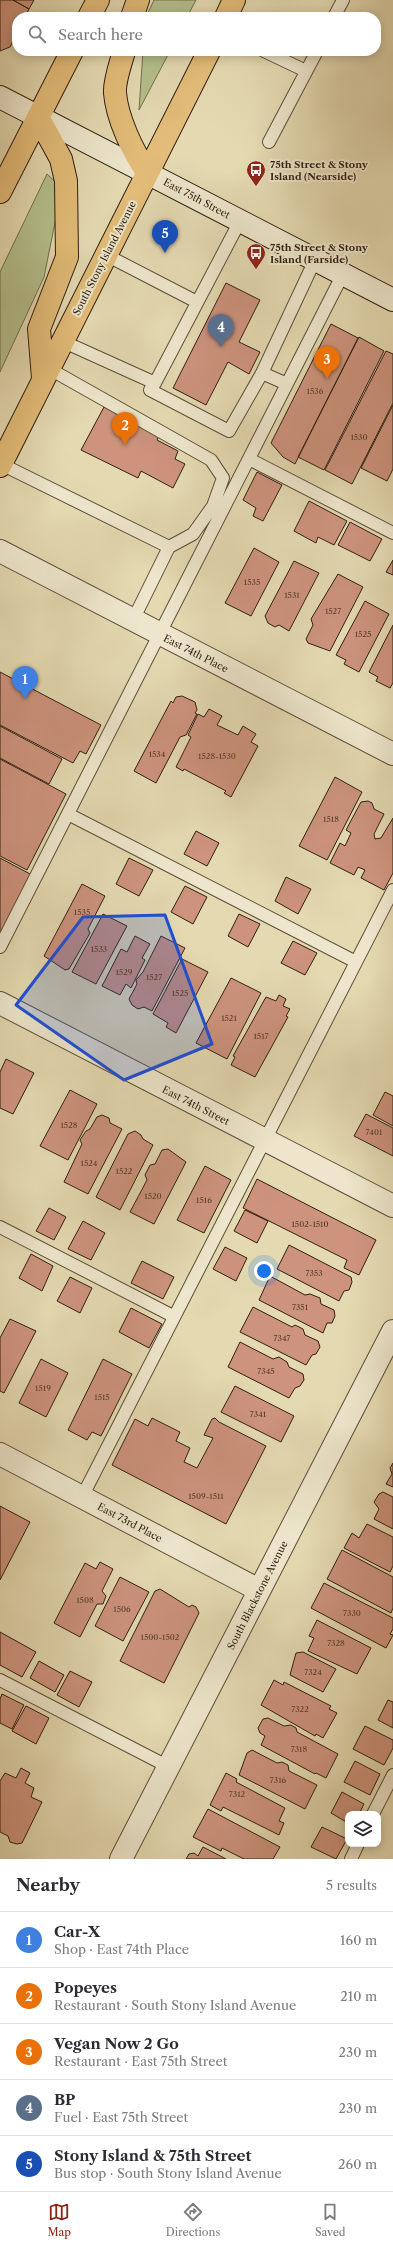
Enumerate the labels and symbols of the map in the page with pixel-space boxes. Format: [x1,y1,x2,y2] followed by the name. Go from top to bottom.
[270,158,369,183] place label: 75th Street & Stony Island (Nearside)
[245,159,267,187] bus stop icon: 75th Street & Stony Island (Nearside)
[161,175,233,222] street label: East 75th Street
[70,198,139,318] street label: South Stony Island Avenue
[152,220,178,253] pin: 5
[270,241,369,266] place label: 75th Street & Stony Island (Farside)
[245,242,267,270] bus stop icon: 75th Street & Stony Island (Farside)
[208,314,234,347] pin: 4
[314,346,340,379] pin: 3
[307,386,324,396] house number: 1536
[112,412,138,445] pin: 2
[350,432,368,442] house number: 1530
[244,577,260,587] house number: 1535
[284,590,300,600] house number: 1531
[325,606,341,616] house number: 1527
[355,629,371,639] house number: 1525
[161,631,231,676] street label: East 74th Place
[12,666,38,699] pin: 1
[149,749,166,759] house number: 1534
[198,751,236,761] house number: 1528-1530
[323,814,339,824] house number: 1518
[74,907,90,917] house number: 1535
[91,944,107,954] house number: 1533
[116,967,133,977] house number: 1529
[146,972,162,982] house number: 1527
[172,988,188,998] house number: 1525
[221,1013,237,1023] house number: 1521
[253,1031,269,1041] house number: 1517
[160,1083,232,1128] street label: East 74th Street
[60,1120,78,1130] house number: 1528
[366,1127,383,1137] house number: 7401
[81,1158,98,1168] house number: 1524
[116,1166,133,1176] house number: 1522
[144,1191,162,1201] house number: 1520
[196,1195,212,1205] house number: 1516
[291,1219,329,1229] house number: 1502-1510
[254,1261,274,1281] your location
[305,1268,323,1278] house number: 7353
[292,1302,309,1312] house number: 7351
[274,1333,291,1343] house number: 7347
[257,1366,275,1376] house number: 7345
[35,1383,51,1393] house number: 1519
[94,1392,110,1402] house number: 1515
[250,1409,267,1419] house number: 7341
[188,1491,224,1501] house number: 1509-1511
[95,1500,165,1545] street label: East 73rd Place
[224,1538,291,1652] street label: South Blackstone Avenue
[76,1595,94,1605] house number: 1508
[113,1604,131,1614] house number: 1506
[343,1608,361,1618] house number: 7330
[141,1632,180,1642] house number: 1500-1502
[327,1638,345,1648] house number: 7328
[304,1667,322,1677] house number: 7324
[291,1704,309,1714] house number: 7322
[291,1744,307,1754] house number: 7318
[270,1775,287,1785] house number: 7316
[229,1789,246,1799] house number: 7312

